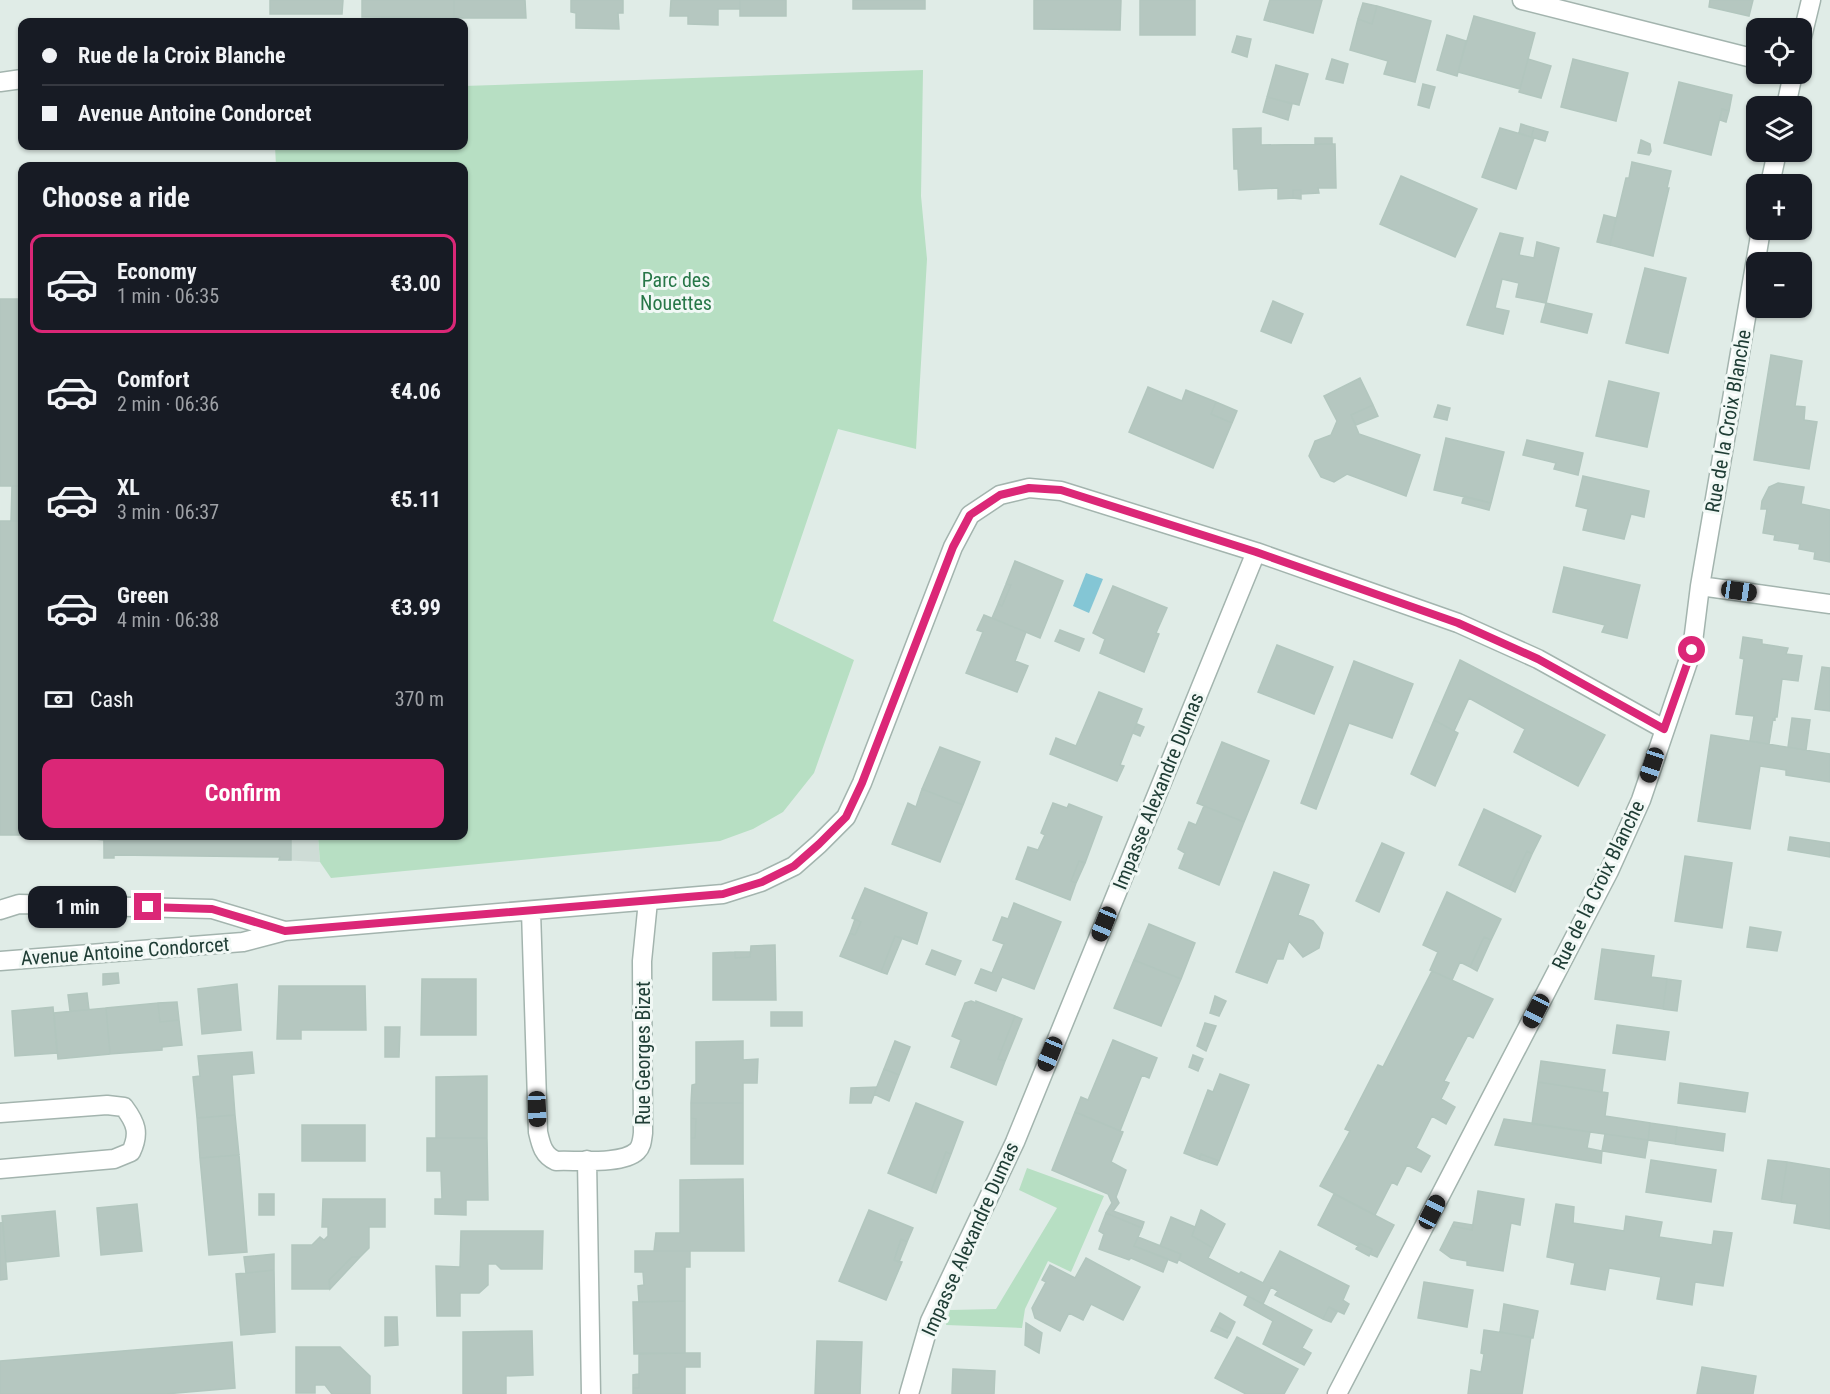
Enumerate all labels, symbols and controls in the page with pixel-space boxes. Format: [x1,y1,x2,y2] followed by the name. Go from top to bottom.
[1746,18,1812,318] map controls
[1746,18,1812,84] button: locate
[78,43,286,68] text: Rue de la Croix Blanche
[1746,96,1812,162] button: layers
[78,101,312,126] text: Avenue Antoine Condorcet
[1746,174,1812,240] button: +
[42,182,190,214] text: Choose a ride
[1746,252,1812,318] button: −
[45,257,99,311] icon: car
[117,259,197,284] text: Economy
[640,268,712,315] park label: Parc des Nouettes
[390,271,441,296] text: €3.00
[117,284,219,308] text: 1 min · 06:35
[1700,328,1756,514] street label: Rue de la Croix Blanche
[45,365,99,419] icon: car
[117,367,190,392] text: Comfort
[390,379,441,404] text: €4.06
[117,392,219,416] text: 2 min · 06:36
[45,473,99,527] icon: car
[117,475,140,500] text: XL
[390,487,441,512] text: €5.11
[117,500,219,524] text: 3 min · 06:37
[1720,580,1758,602] car
[45,581,99,635] icon: car
[117,583,169,608] text: Green
[390,595,441,620] text: €3.99
[117,608,219,632] text: 4 min · 06:38
[1678,636,1705,663] route start
[42,683,75,716] icon: cash
[90,687,134,712] text: Cash
[395,687,444,711] text: 370 m
[1108,689,1208,893] street label: Impasse Alexandre Dumas
[1638,745,1666,785] car
[42,759,444,828] button: Confirm
[1547,797,1649,973] street label: Rue de la Croix Blanche
[28,886,127,928] callout: 1 min
[134,893,161,920] route end
[55,895,100,919] text: 1 min
[1089,904,1119,944] car
[20,932,230,970] street label: Avenue Antoine Condorcet
[631,981,655,1125] street label: Rue Georges Bizet
[1520,991,1552,1031] car
[1035,1034,1065,1074] car
[527,1091,547,1127] car
[916,1138,1024,1340] street label: Impasse Alexandre Dumas
[1416,1192,1448,1232] car

